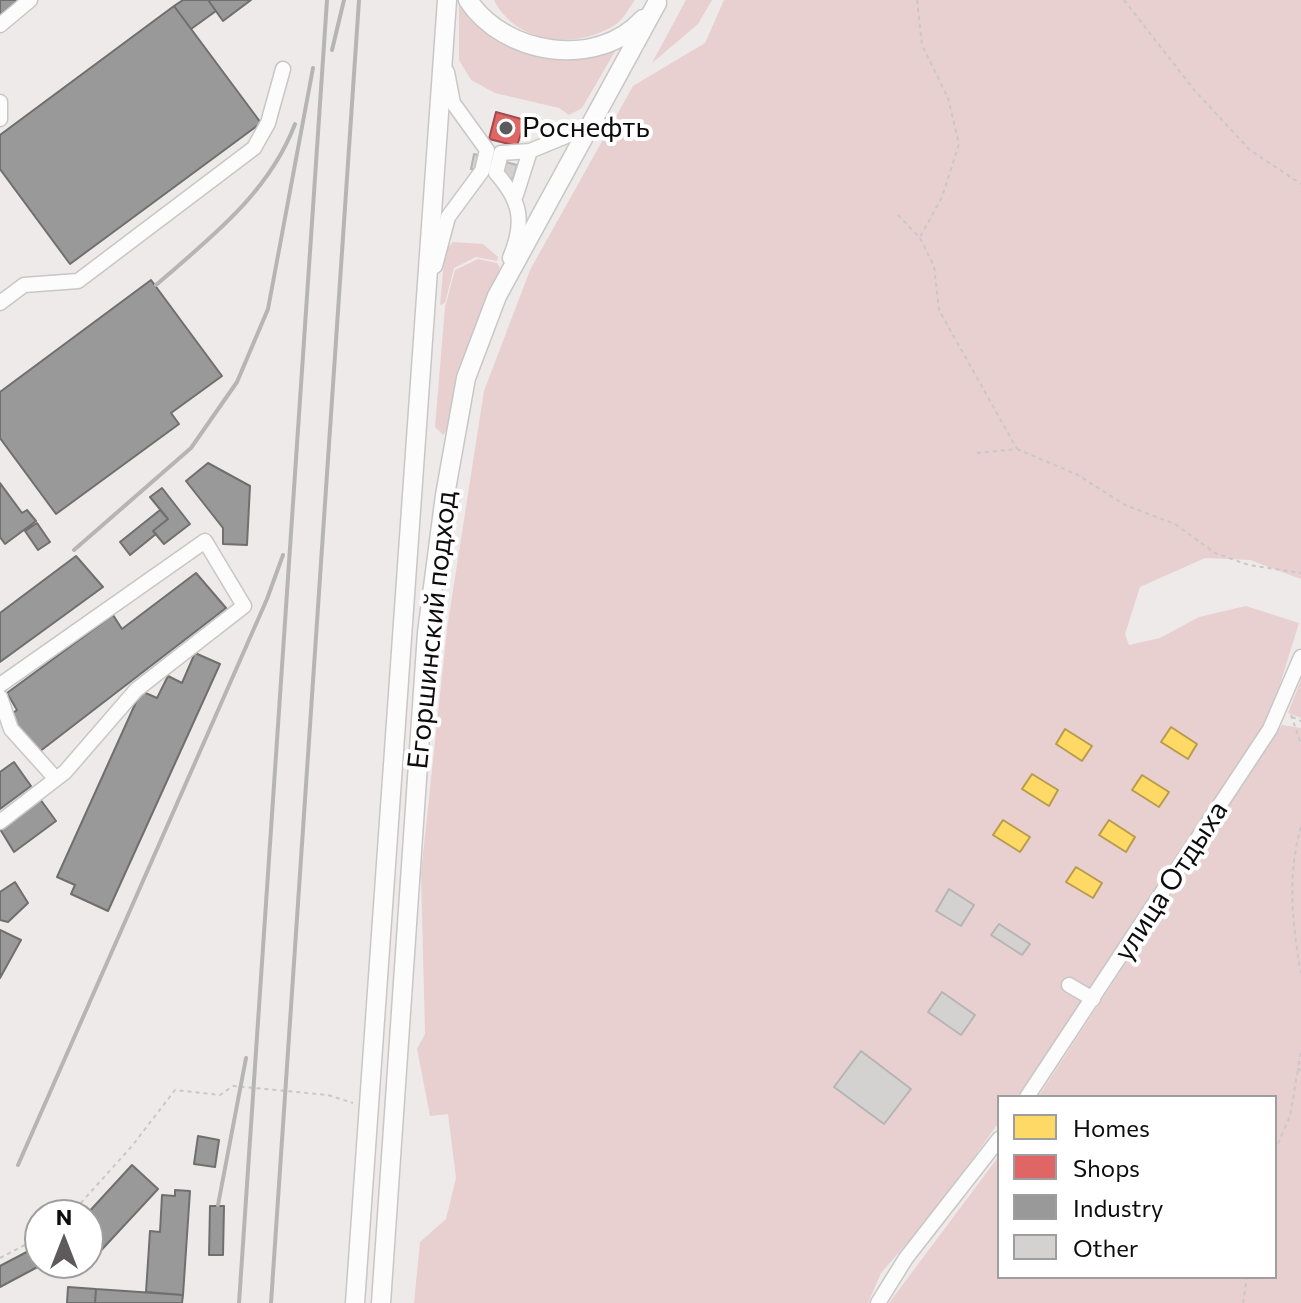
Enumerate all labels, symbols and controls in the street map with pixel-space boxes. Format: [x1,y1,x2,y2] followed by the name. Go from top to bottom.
[522,111,650,145] place label: Роснефть
[497,119,515,137] marker: Роснефть
[401,489,463,771] street label: Егоршинский подход
[1107,795,1235,967] street label: улица Отдыха
[997,1095,1277,1279] legend
[1073,1113,1150,1142] text: Homes
[1073,1153,1140,1182] text: Shops
[1073,1193,1163,1222] text: Industry
[24,1199,104,1279] north arrow
[56,1203,72,1230] text: N
[1073,1233,1138,1262] text: Other

